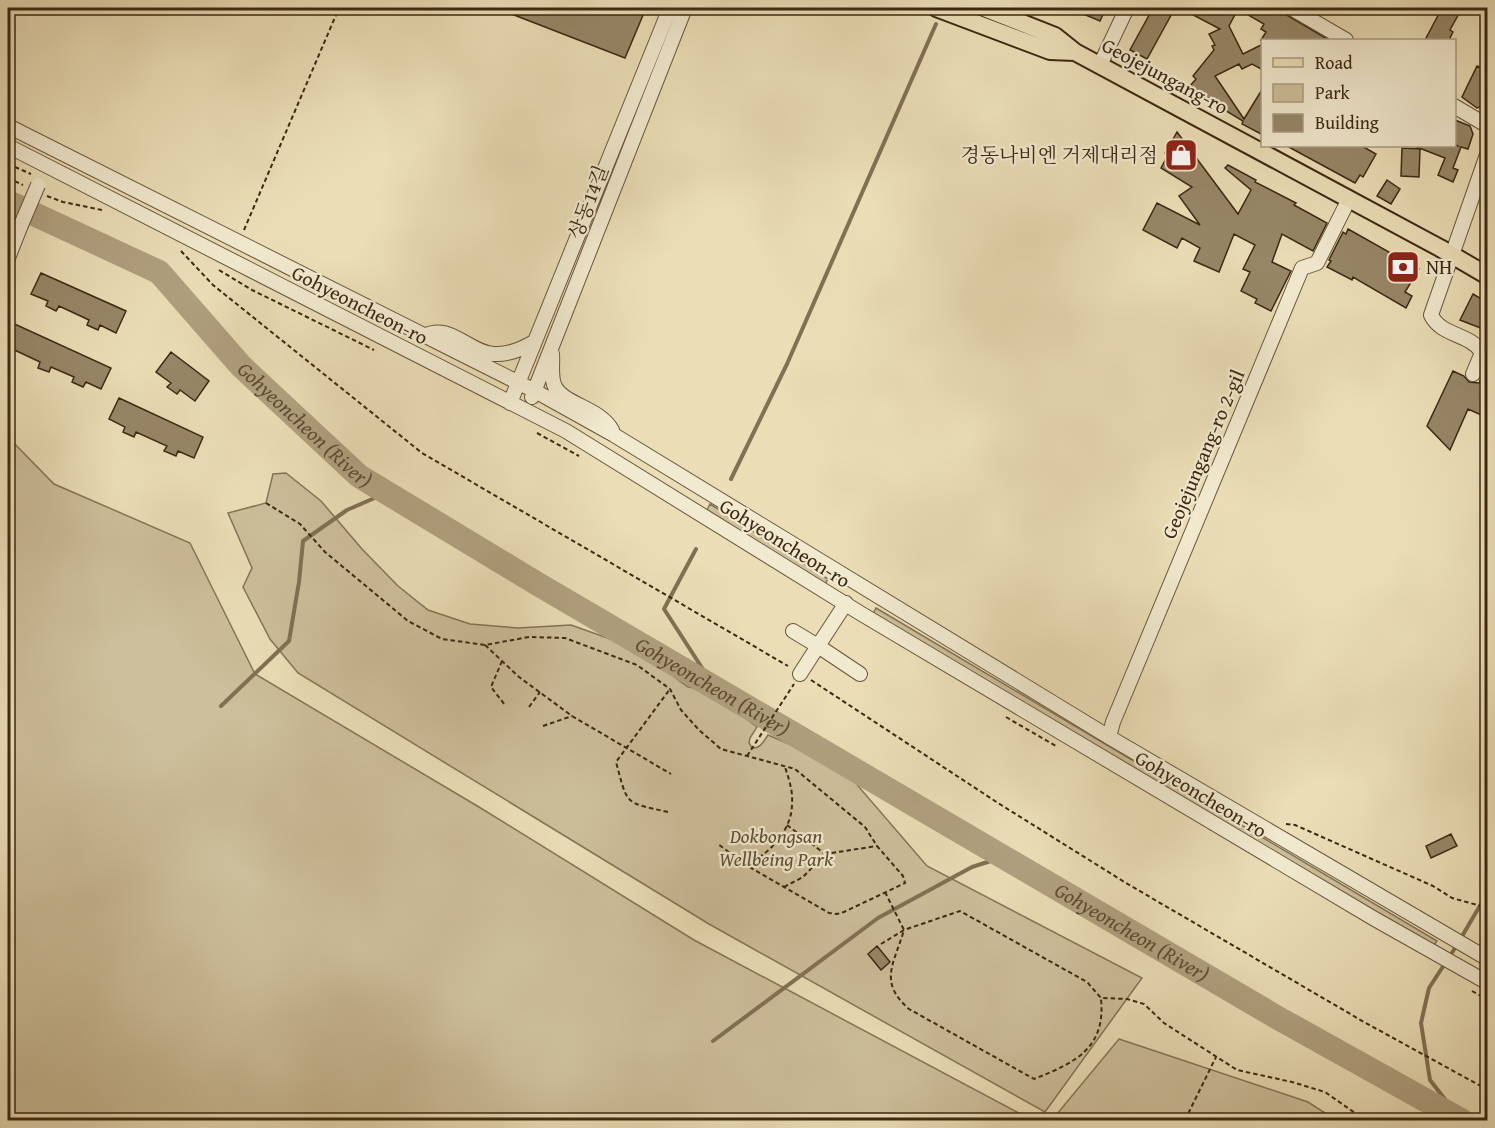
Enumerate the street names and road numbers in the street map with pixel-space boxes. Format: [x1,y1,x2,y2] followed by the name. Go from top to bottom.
[1097,30,1233,121] street label: Geojejungang-ro
[560,161,615,243] street label: 상동14길
[287,258,433,351] street label: Gohyeoncheon-ro
[1154,364,1251,543] street label: Geojejungang-ro 2-gil
[714,491,856,594] street label: Gohyeoncheon-ro
[1130,743,1273,844] street label: Gohyeoncheon-ro

